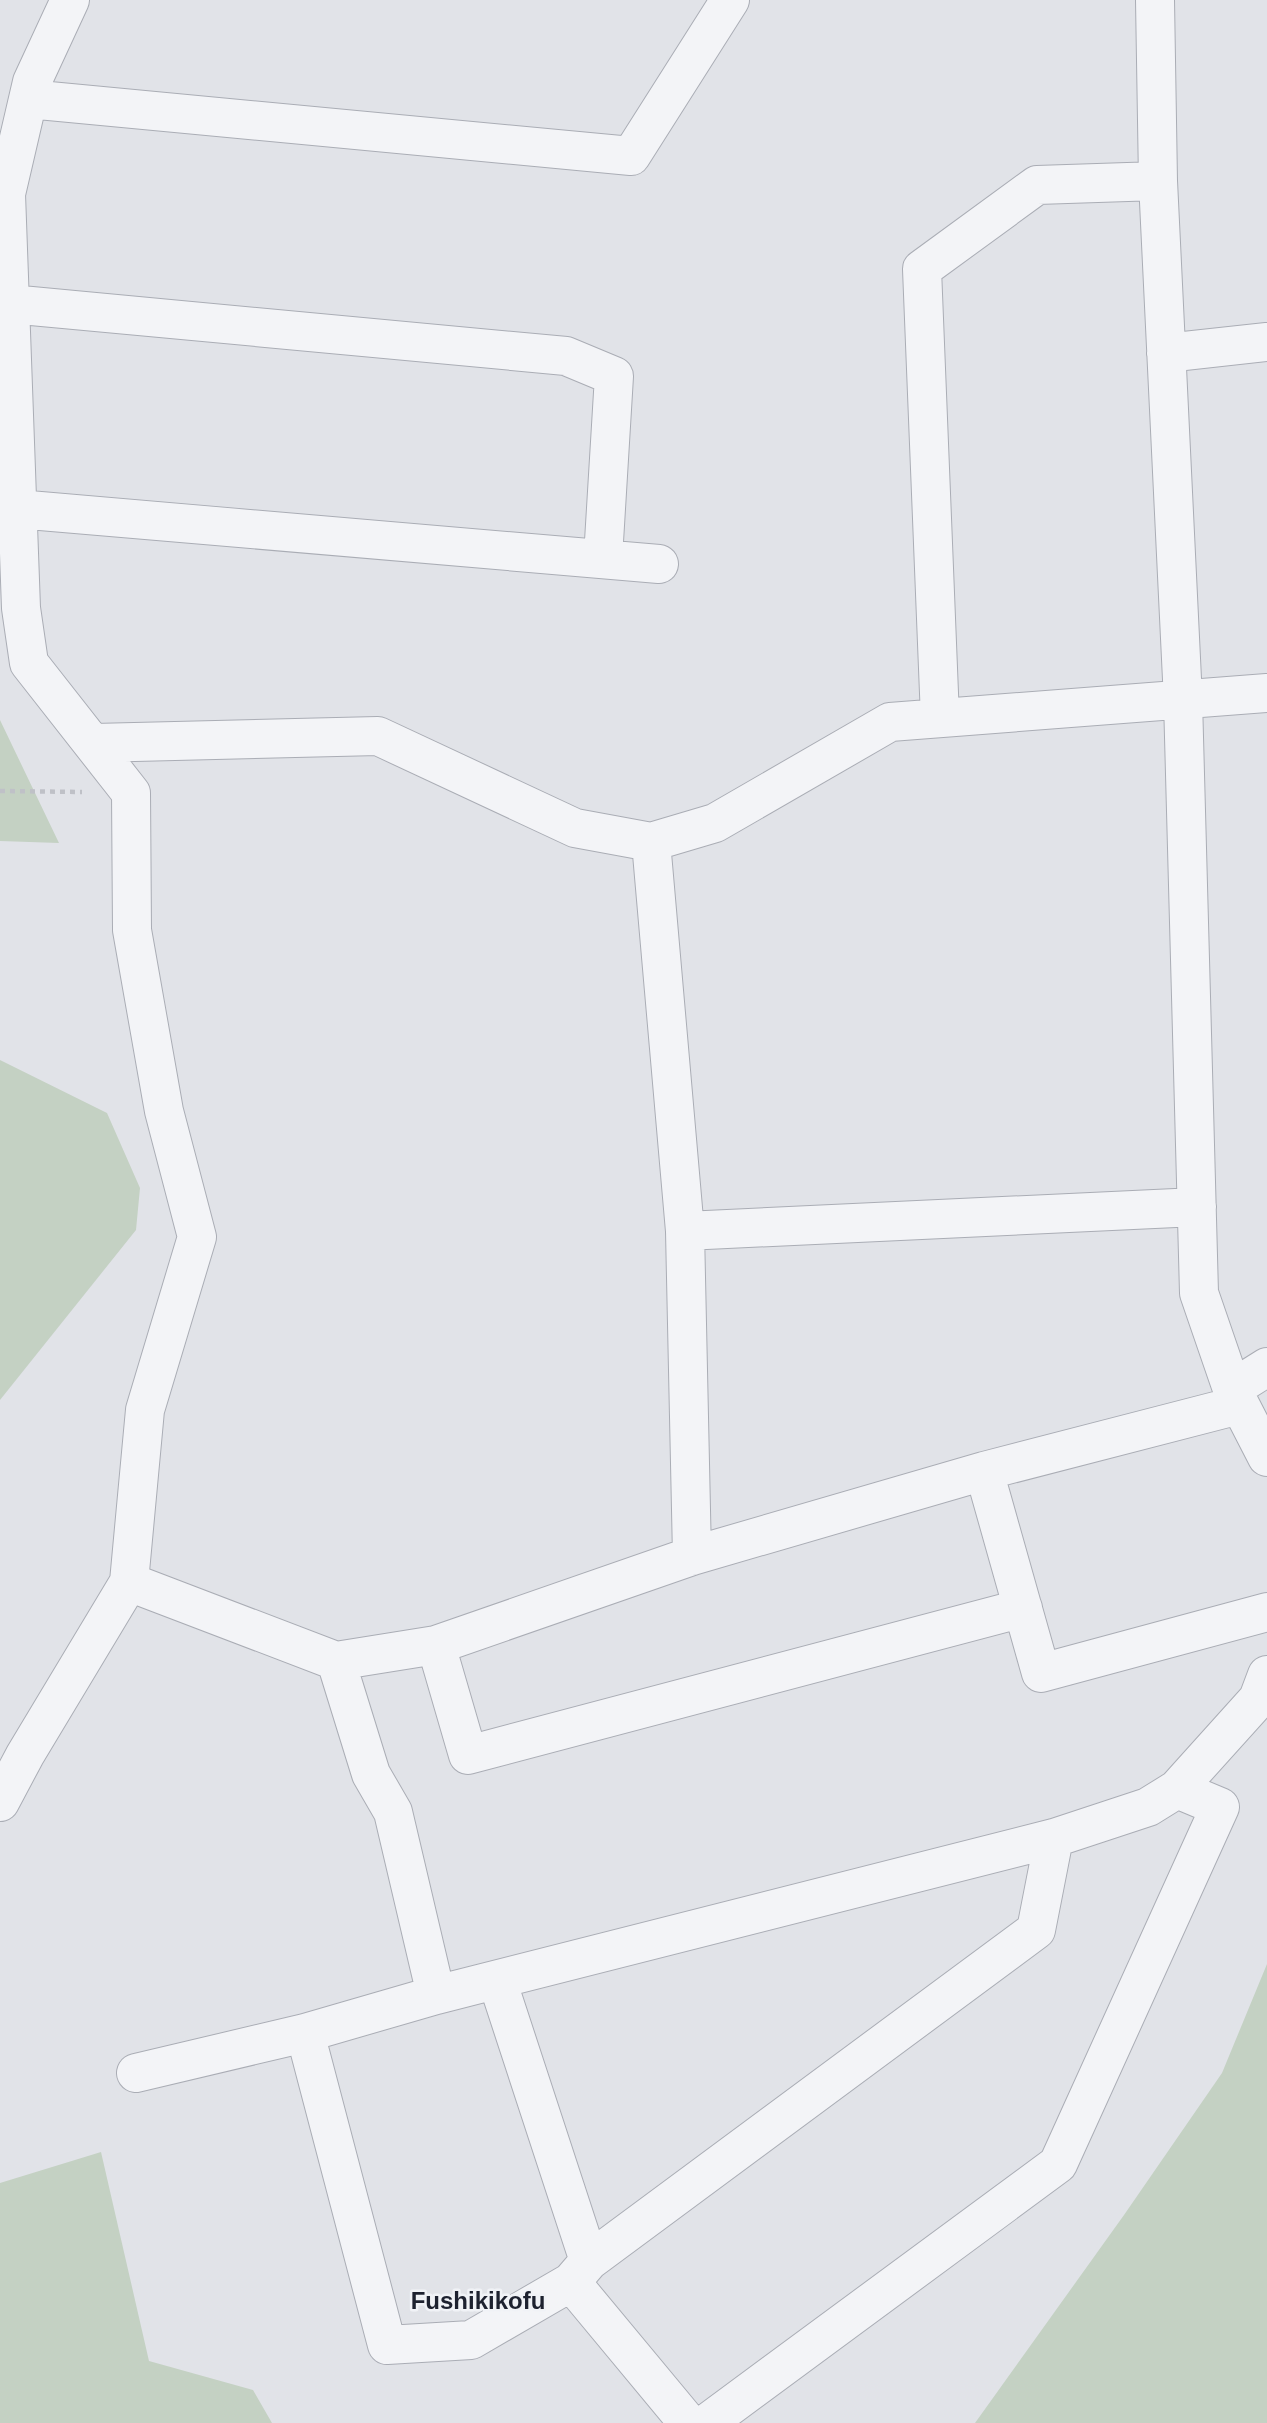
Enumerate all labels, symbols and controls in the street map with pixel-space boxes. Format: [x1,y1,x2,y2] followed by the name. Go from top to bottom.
[411,2287,545,2314] district label: Fushikikofu

